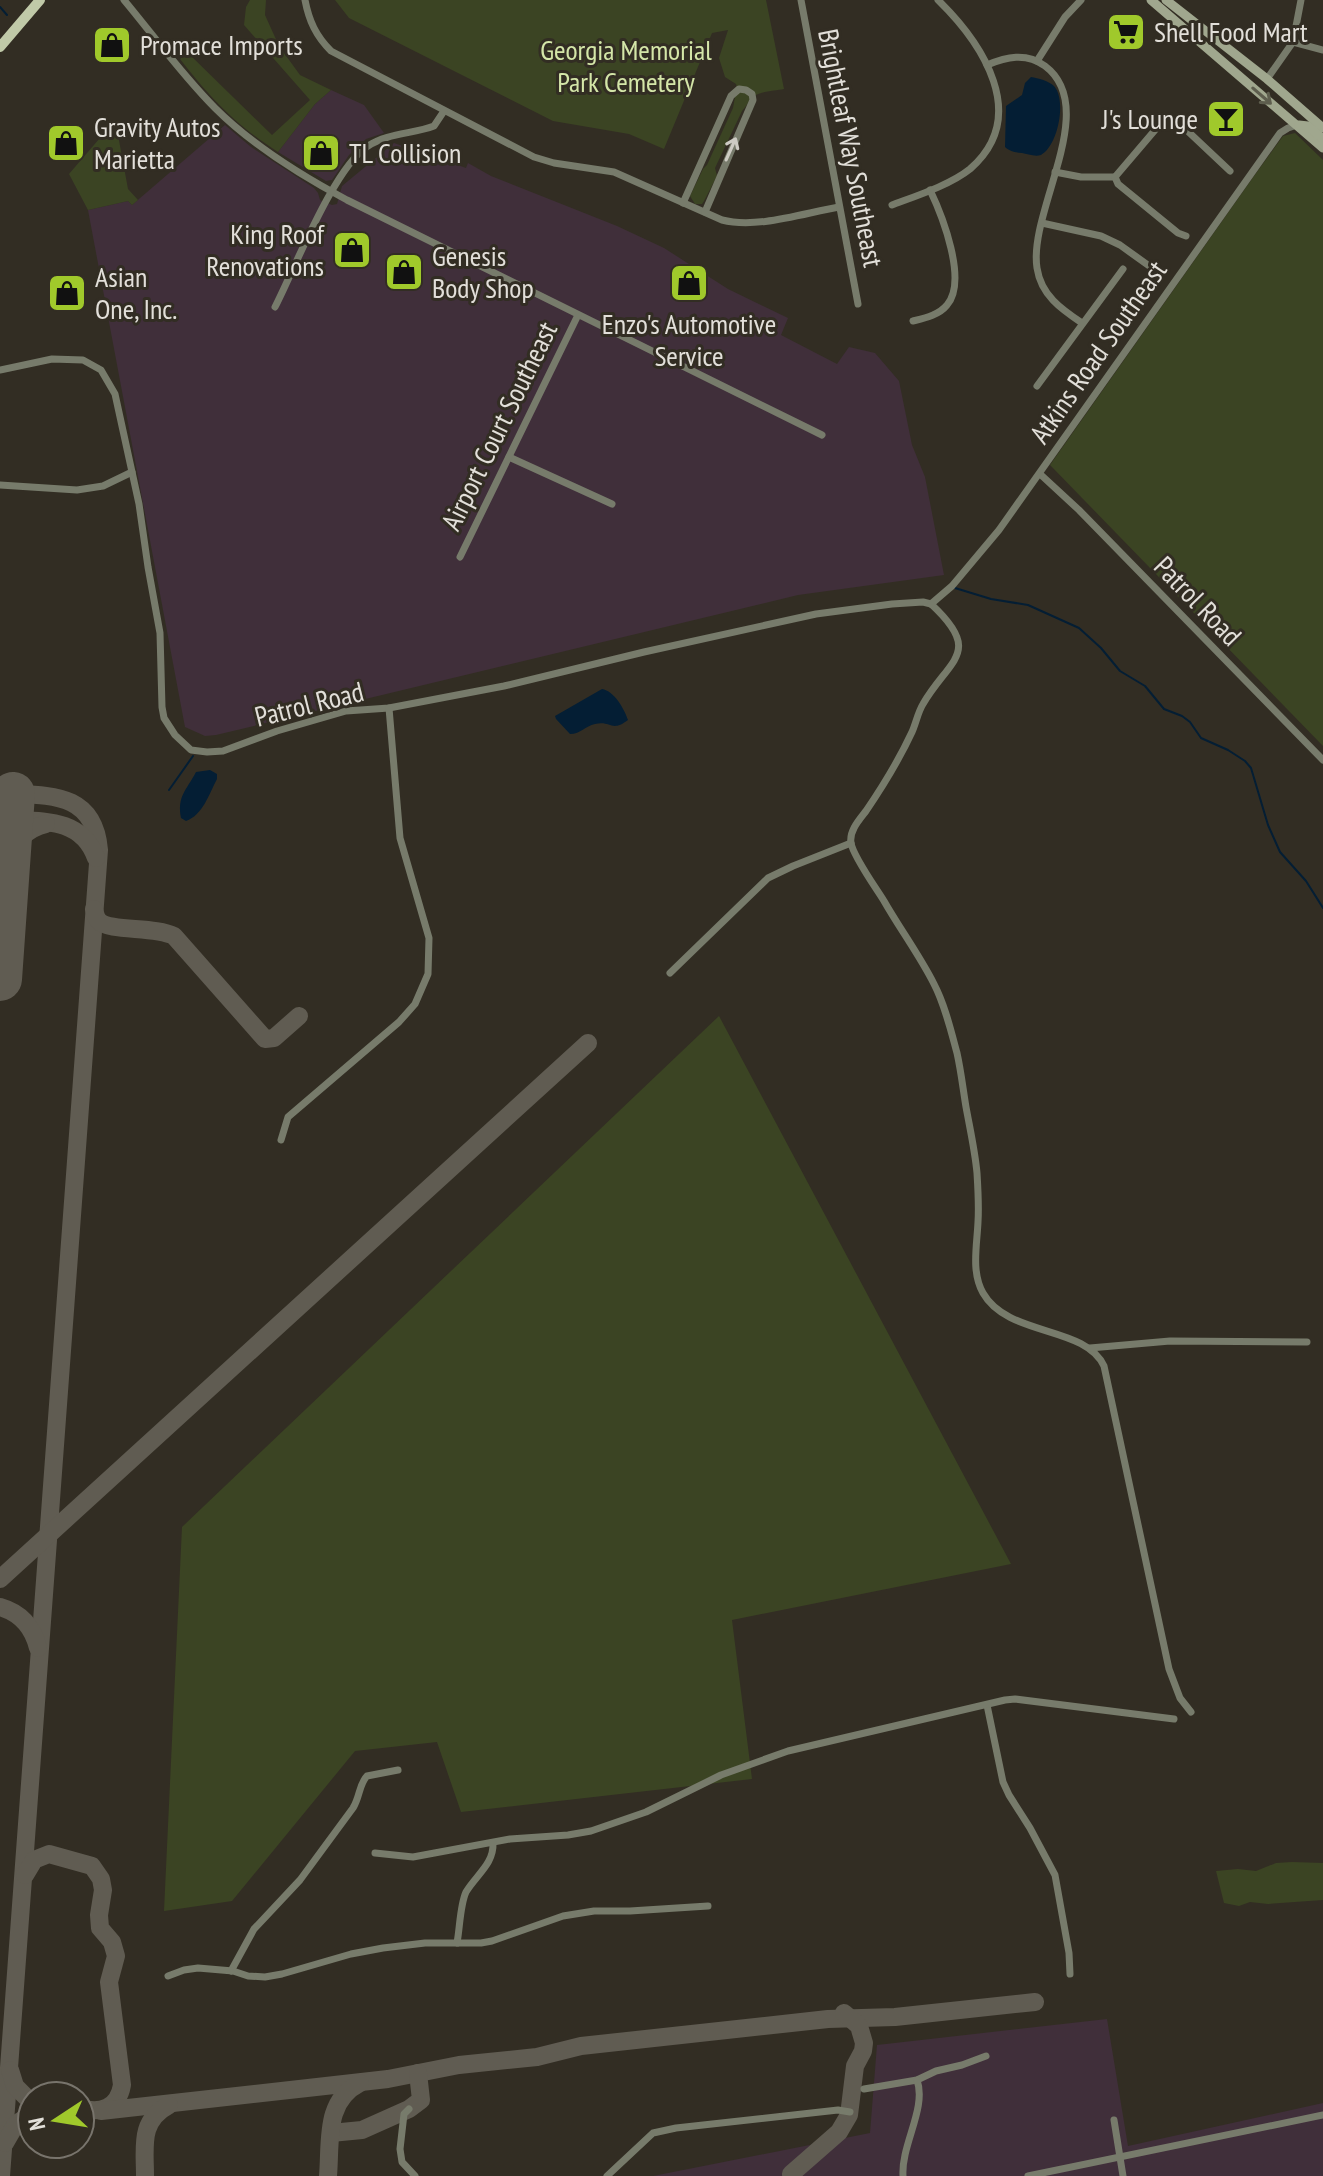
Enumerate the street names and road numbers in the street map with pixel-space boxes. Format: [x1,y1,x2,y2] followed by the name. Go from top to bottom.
[810,26,893,270] street label: Brightleaf Way Southeast
[1021,253,1175,450] street label: Atkins Road Southeast
[432,315,565,536] street label: Airport Court Southeast
[1147,548,1250,653] street label: Patrol Road
[251,672,367,735] street label: Patrol Road

